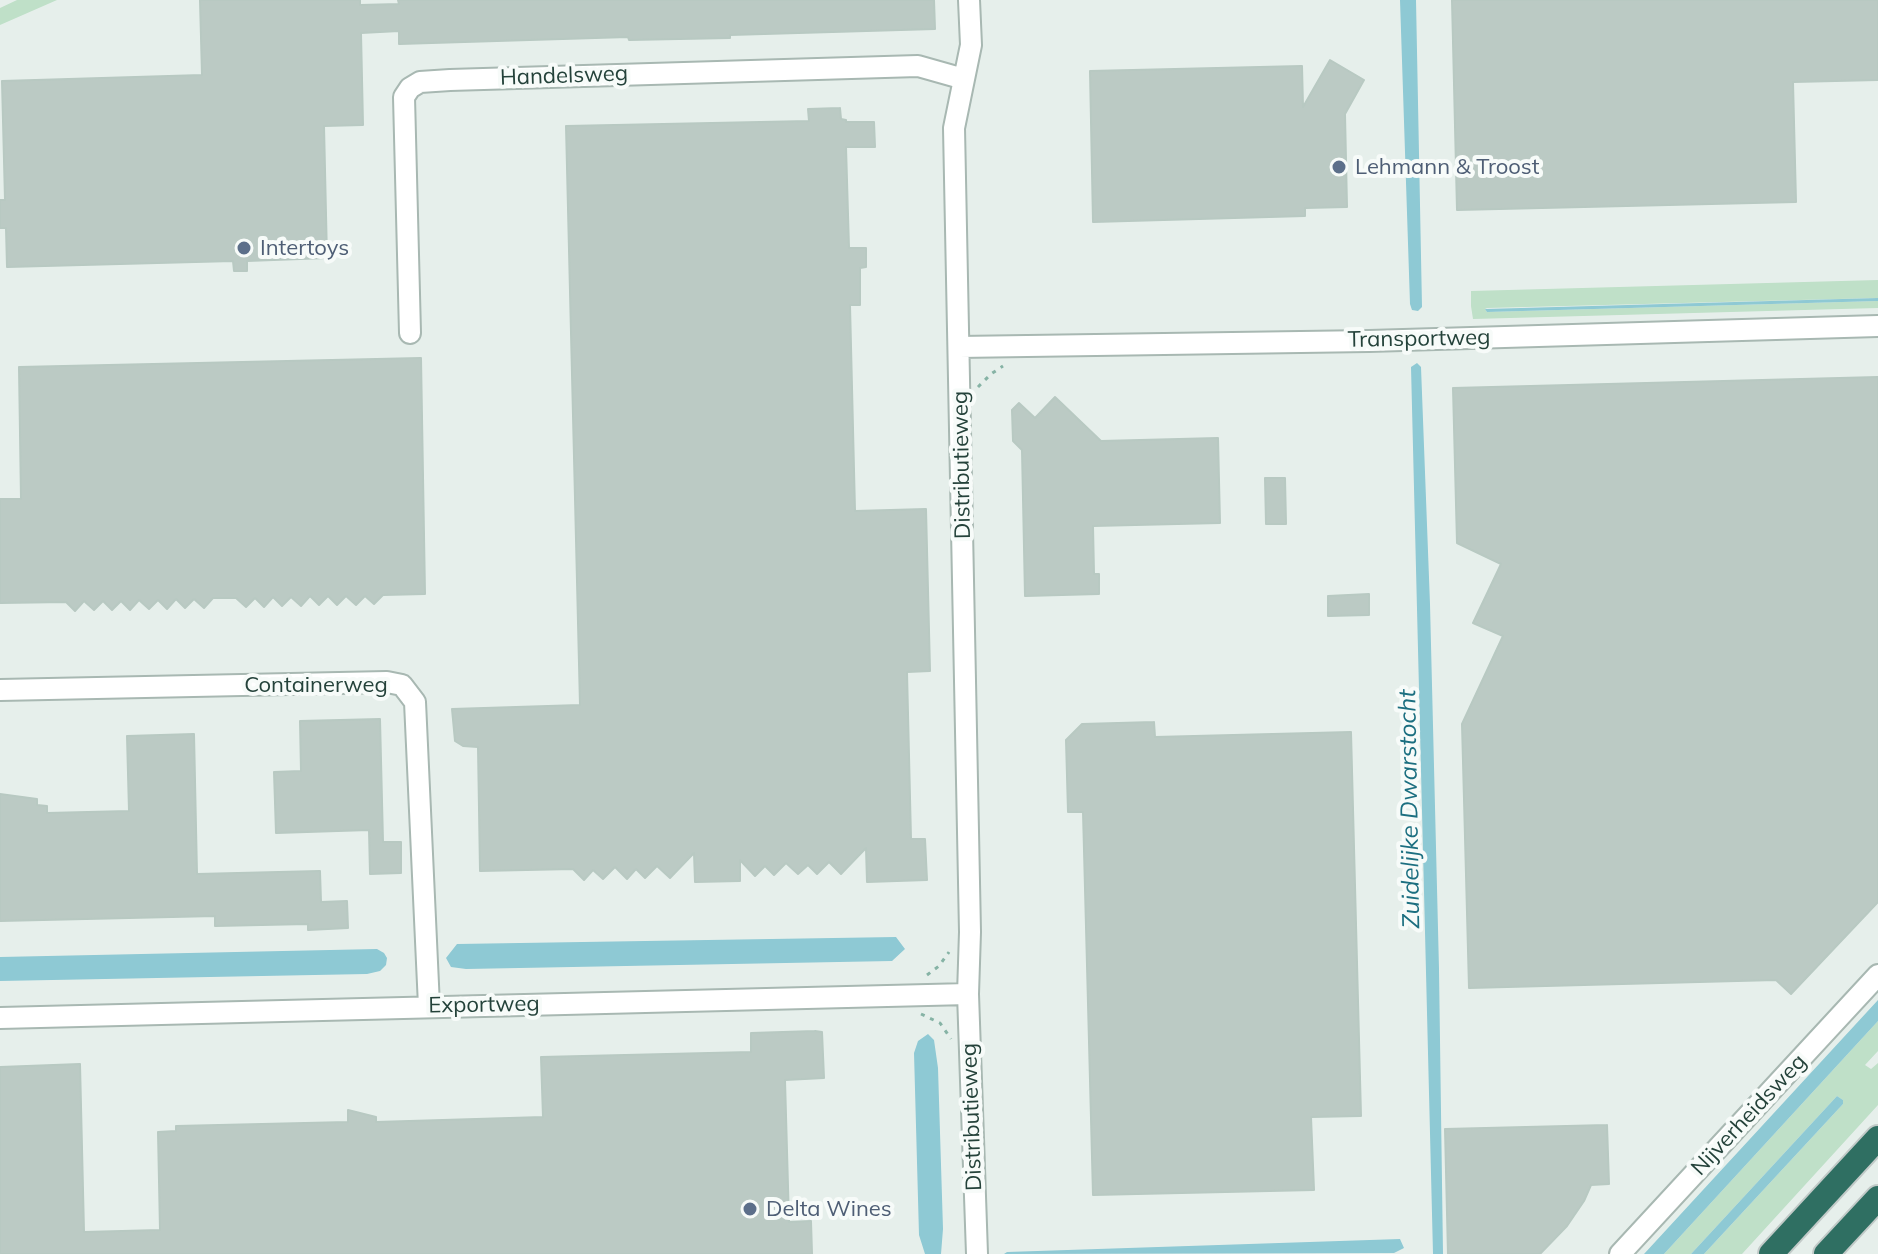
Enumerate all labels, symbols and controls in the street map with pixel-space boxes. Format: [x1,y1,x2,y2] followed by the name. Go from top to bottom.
[499,61,629,91] street label: Handelsweg
[1355,154,1539,180] place label: Lehmann & Troost
[1330,158,1348,176] marker: Lehmann & Troost
[260,235,349,261] place label: Intertoys
[235,239,253,257] marker: Intertoys
[1347,325,1491,353] street label: Transportweg
[948,391,976,539] street label: Distributieweg
[244,672,388,698] street label: Containerweg
[1394,689,1426,929] water label: Zuidelijke Dwarstocht
[428,991,540,1019] street label: Exportweg
[956,1042,988,1192] street label: Distributieweg
[1686,1049,1812,1181] street label: Nijverheidsweg
[766,1196,892,1222] place label: Delta Wines
[741,1200,759,1218] marker: Delta Wines

